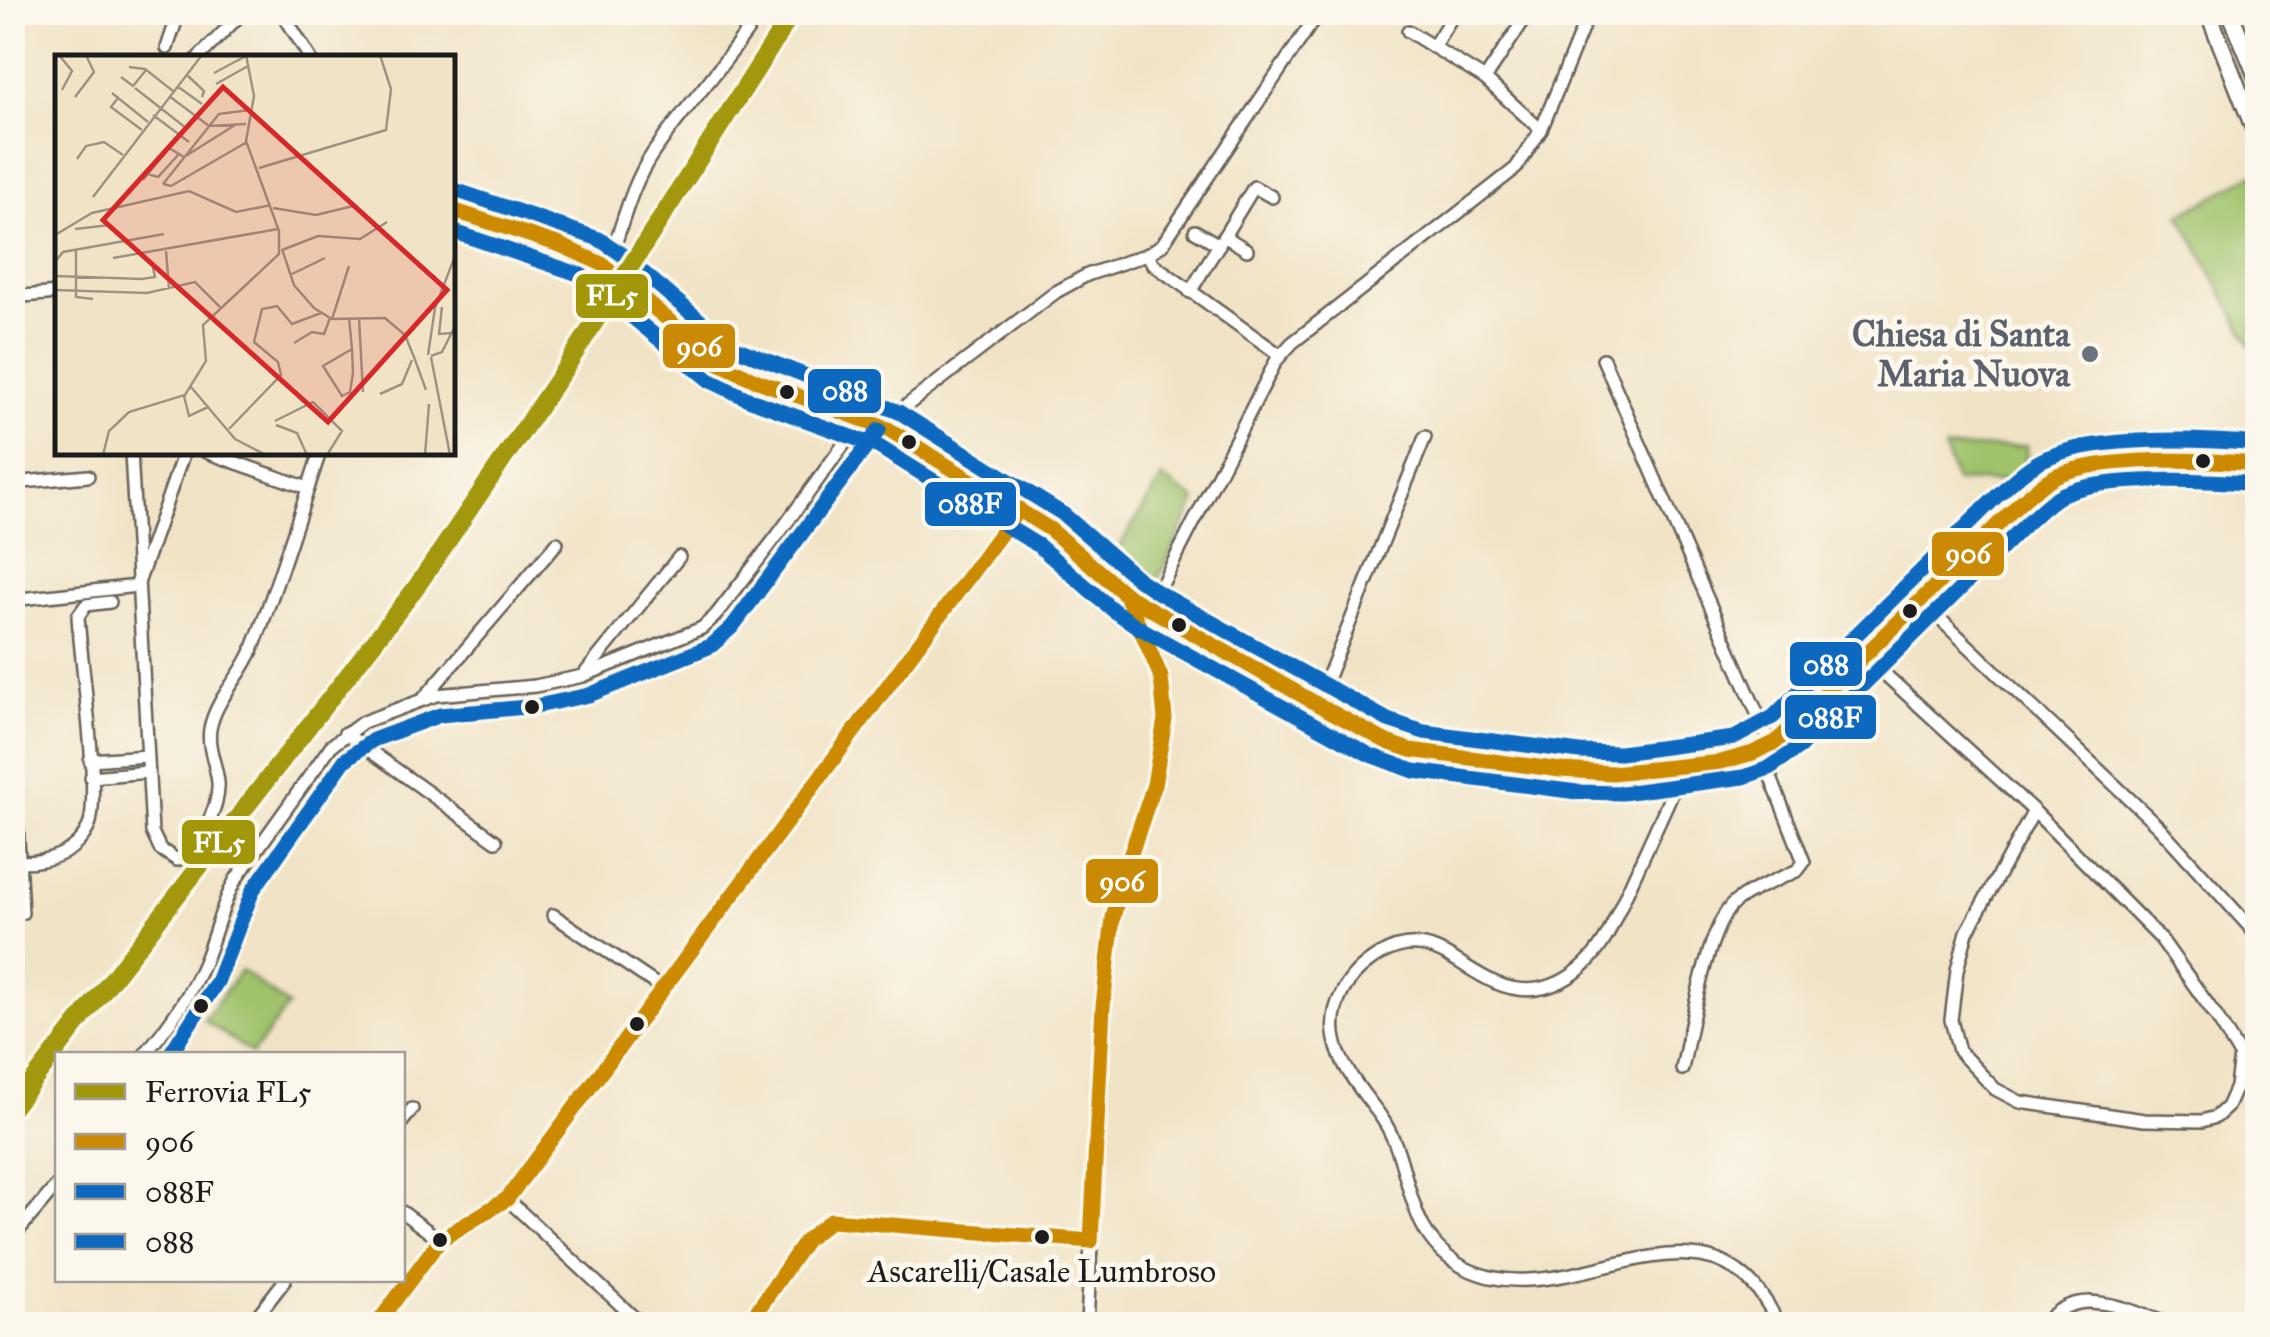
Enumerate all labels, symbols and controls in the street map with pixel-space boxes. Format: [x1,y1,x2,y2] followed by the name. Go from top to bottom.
[55,55,455,455] inset map
[574,272,650,320] line badge: FL5
[586,278,638,313] text: FL5
[1852,313,2071,396] place label: Chiesa di Santa Maria Nuova
[661,322,737,370] line badge: 906
[676,329,723,364] text: 906
[2079,343,2101,365] marker: Chiesa di Santa Maria Nuova
[806,367,883,415] line badge: 088
[822,373,868,408] text: 088
[777,382,797,402] unlabelled marker
[899,432,919,452] unlabelled marker
[2193,451,2213,471] unlabelled marker
[923,480,1018,528] line badge: 088F
[938,486,1003,521] text: 088F
[1930,530,2006,578] line badge: 906
[1945,536,1992,571] text: 906
[1900,601,1920,621] unlabelled marker
[1169,615,1189,635] unlabelled marker
[1788,640,1864,688] line badge: 088
[1803,647,1849,682] text: 088
[1783,693,1878,741] line badge: 088F
[522,697,542,717] unlabelled marker
[1798,700,1863,735] text: 088F
[180,818,257,866] line badge: FL5
[193,825,245,860] text: FL5
[1084,857,1160,905] line badge: 906
[1099,864,1146,899] text: 906
[191,996,211,1016] unlabelled marker
[627,1014,647,1034] unlabelled marker
[55,1052,405,1282] legend
[145,1074,312,1110] text: Ferrovia FL5
[145,1124,196,1161] text: 906
[145,1174,214,1210] text: 088F
[145,1224,194,1260] text: 088
[1032,1227,1052,1247] marker: Ascarelli/Casale Lumbroso
[430,1230,450,1250] unlabelled marker
[866,1252,1216,1291] place label: Ascarelli/Casale Lumbroso

